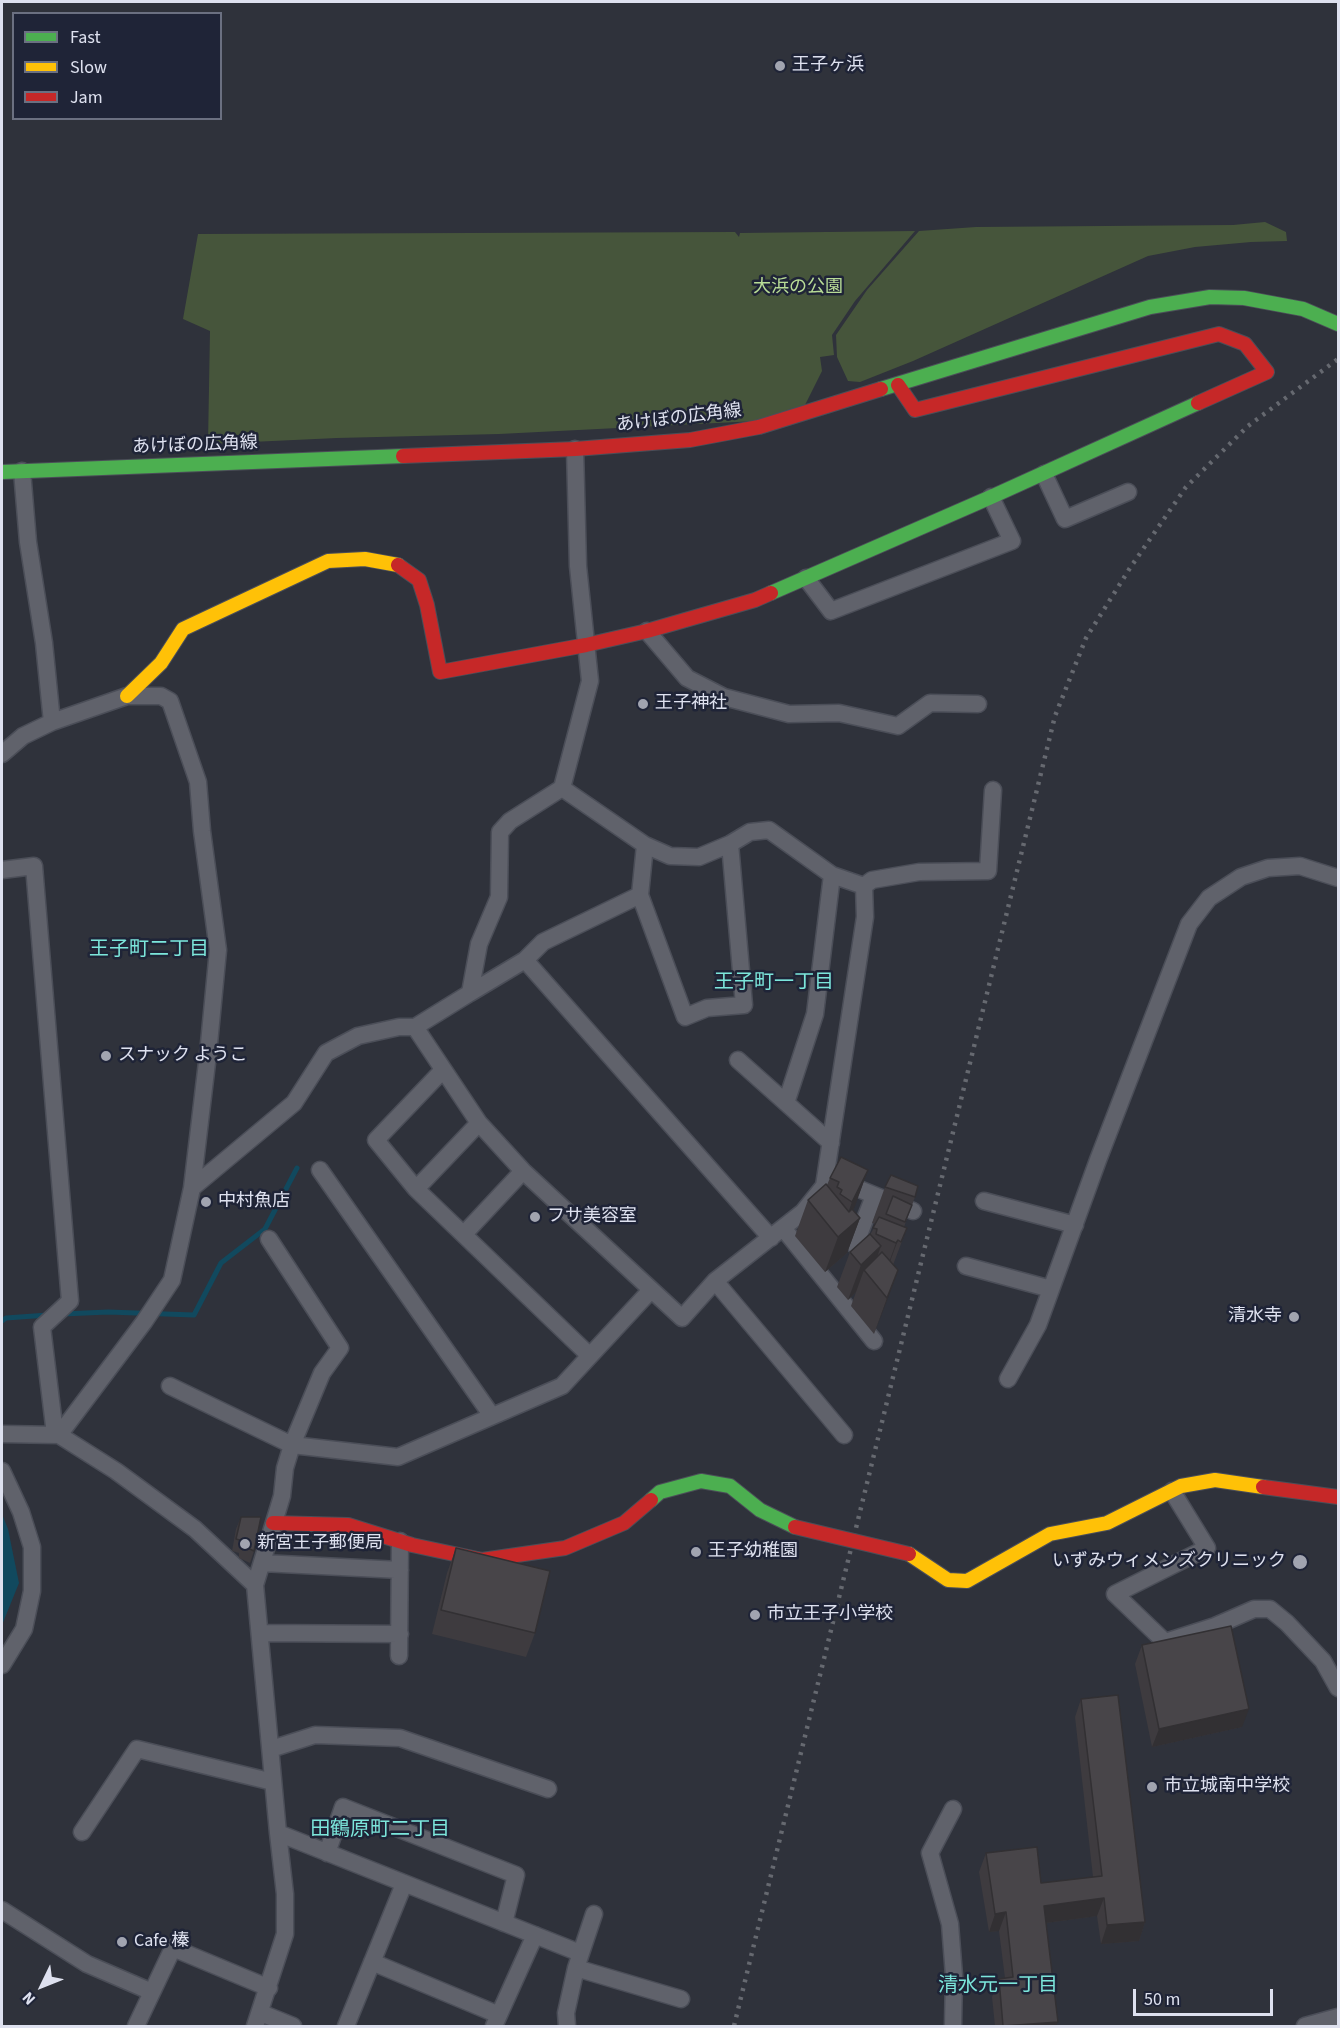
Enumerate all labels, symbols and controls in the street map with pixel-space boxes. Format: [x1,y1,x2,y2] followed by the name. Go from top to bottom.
[12,12,222,120] legend
[70,25,101,50] text: Fast
[70,55,107,80] text: Slow
[792,55,864,77] place label: 王子ヶ浜
[773,59,787,73] marker: 王子ヶ浜
[70,85,103,110] text: Jam
[753,277,843,299] park label: 大浜の公園
[615,401,743,437] street label: あけぼの広角線
[132,433,258,459] street label: あけぼの広角線
[655,693,727,715] place label: 王子神社
[636,697,650,711] marker: 王子神社
[89,939,209,963] district label: 王子町二丁目
[714,972,834,996] district label: 王子町一丁目
[118,1045,248,1067] place label: スナック ようこ
[99,1049,113,1063] marker: スナック ようこ
[218,1191,290,1213] place label: 中村魚店
[199,1195,213,1209] marker: 中村魚店
[547,1206,637,1228] place label: フサ美容室
[528,1210,542,1224] marker: フサ美容室
[1228,1306,1282,1328] place label: 清水寺
[1287,1310,1301,1324] marker: 清水寺
[257,1533,383,1555] place label: 新宮王子郵便局
[238,1537,252,1551] marker: 新宮王子郵便局
[708,1541,798,1563] place label: 王子幼稚園
[689,1545,703,1559] marker: 王子幼稚園
[1052,1551,1286,1573] place label: いずみウィメンズクリニック
[1291,1553,1309,1571] marker: いずみウィメンズクリニック
[767,1604,893,1626] place label: 市立王子小学校
[748,1608,762,1622] marker: 市立王子小学校
[1164,1776,1290,1798] place label: 市立城南中学校
[1145,1780,1159,1794] marker: 市立城南中学校
[310,1819,450,1843] district label: 田鶴原町二丁目
[134,1931,189,1953] place label: Cafe 榛
[115,1935,129,1949] marker: Cafe 榛
[12,1956,72,2016] north arrow
[938,1975,1058,1999] district label: 清水元一丁目
[1136,1977,1276,2015] scale bar
[17,1987,41,2010] text: N
[1144,1987,1180,2012] text: 50 m

